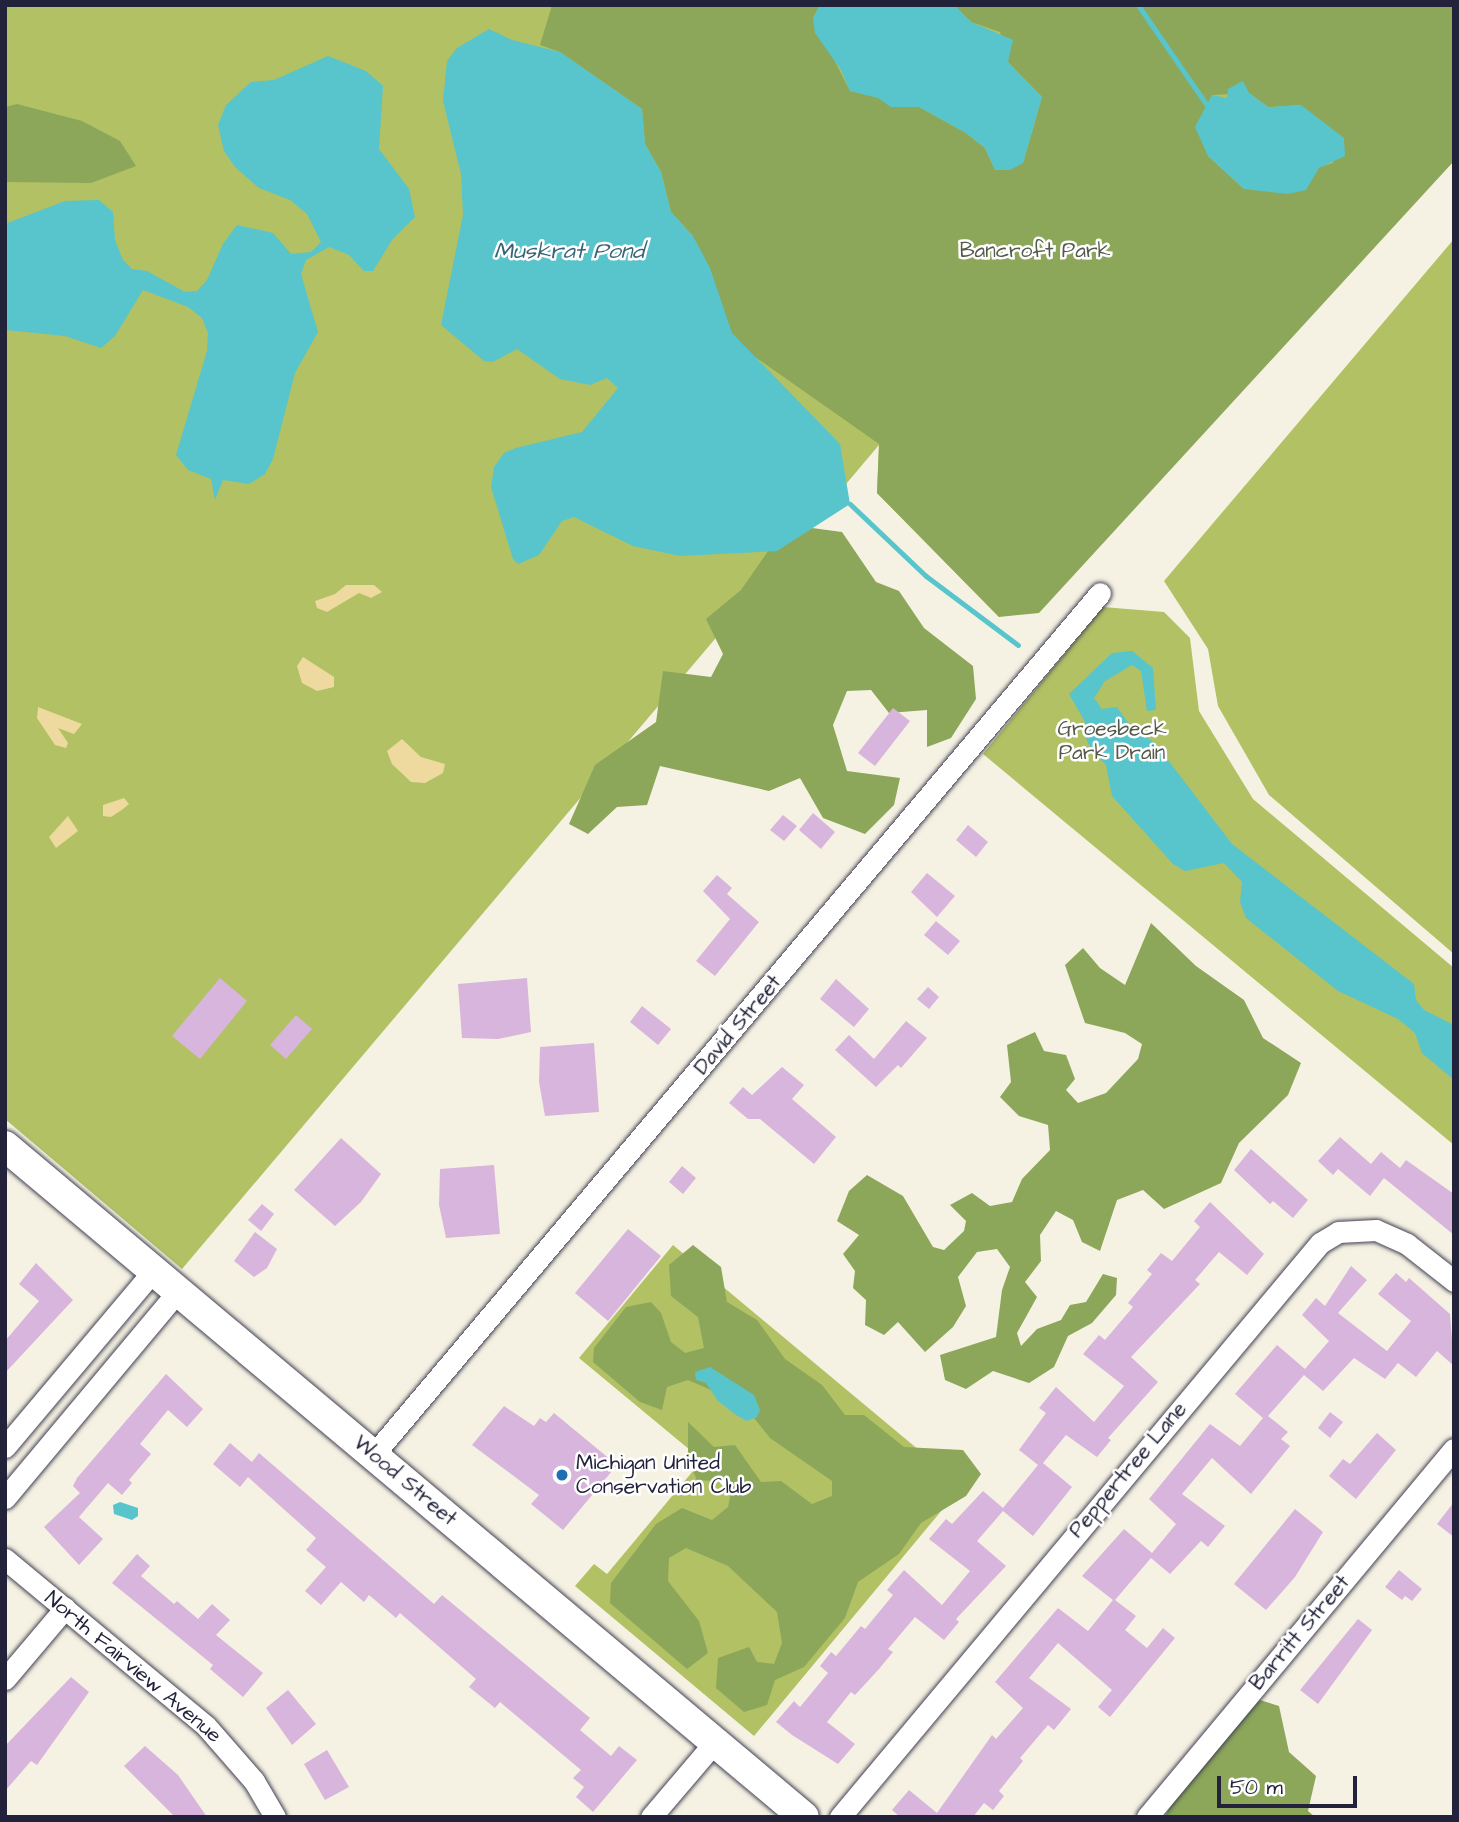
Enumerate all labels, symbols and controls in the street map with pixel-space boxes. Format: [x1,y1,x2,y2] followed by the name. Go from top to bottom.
[494,237,644,265] water label: Muskrat Pond
[960,238,1110,264] park label: Bancroft Park
[1057,716,1167,766] park label: Groesbeck Park Drain
[689,970,787,1080] street label: David Street
[1064,1397,1192,1543] street label: Peppertree Lane
[348,1430,462,1532] street label: Wood Street
[576,1450,751,1500] place label: Michigan United Conservation Club
[554,1467,570,1483] marker: Michigan United Conservation Club
[1245,1570,1355,1696] street label: Barritt Street
[40,1586,226,1748] street label: North Fairview Avenue
[1221,1762,1361,1806] scale bar
[1230,1773,1283,1802] text: 50 m

